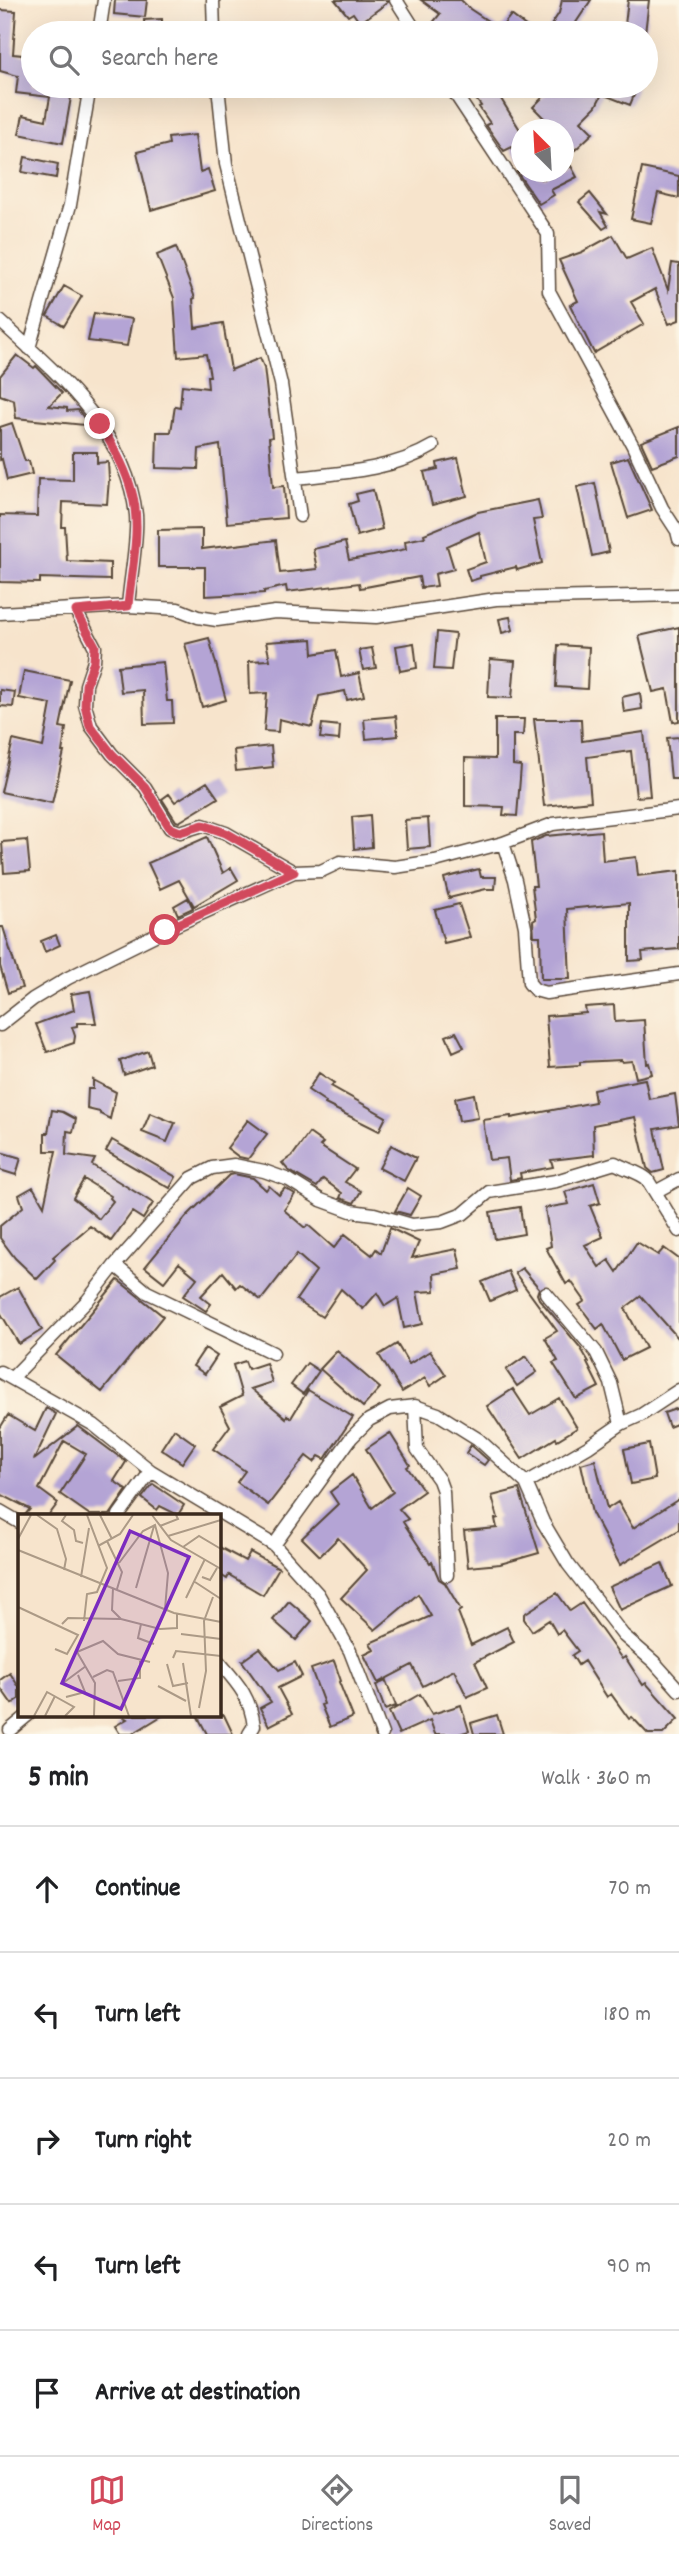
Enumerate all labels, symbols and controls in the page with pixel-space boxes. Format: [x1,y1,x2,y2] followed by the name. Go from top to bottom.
[21,21,658,98] search box
[45,41,83,79] icon: search
[101,41,219,78] text: Search here
[511,119,574,182] north arrow
[84,408,115,439] route end
[149,914,180,945] route start
[18,1514,220,1716] inset map
[28,1758,89,1801] text: 5 min
[541,1763,651,1796] text: Walk · 360 m
[28,1870,66,1908] icon: ahead
[95,1871,180,1908] text: Continue
[609,1873,651,1906] text: 70 m
[28,1996,66,2034] icon: left
[95,1997,181,2034] text: Turn left
[603,1999,651,2032] text: 180 m
[28,2122,66,2160] icon: right
[95,2123,192,2160] text: Turn right
[607,2125,651,2158] text: 20 m
[28,2248,66,2286] icon: left
[95,2249,181,2286] text: Turn left
[607,2251,651,2284] text: 90 m
[28,2374,66,2412] icon: arrive
[95,2375,300,2412] text: Arrive at destination
[88,2471,126,2540] tab: Map
[301,2471,373,2540] tab: Directions
[549,2471,591,2540] tab: Saved

